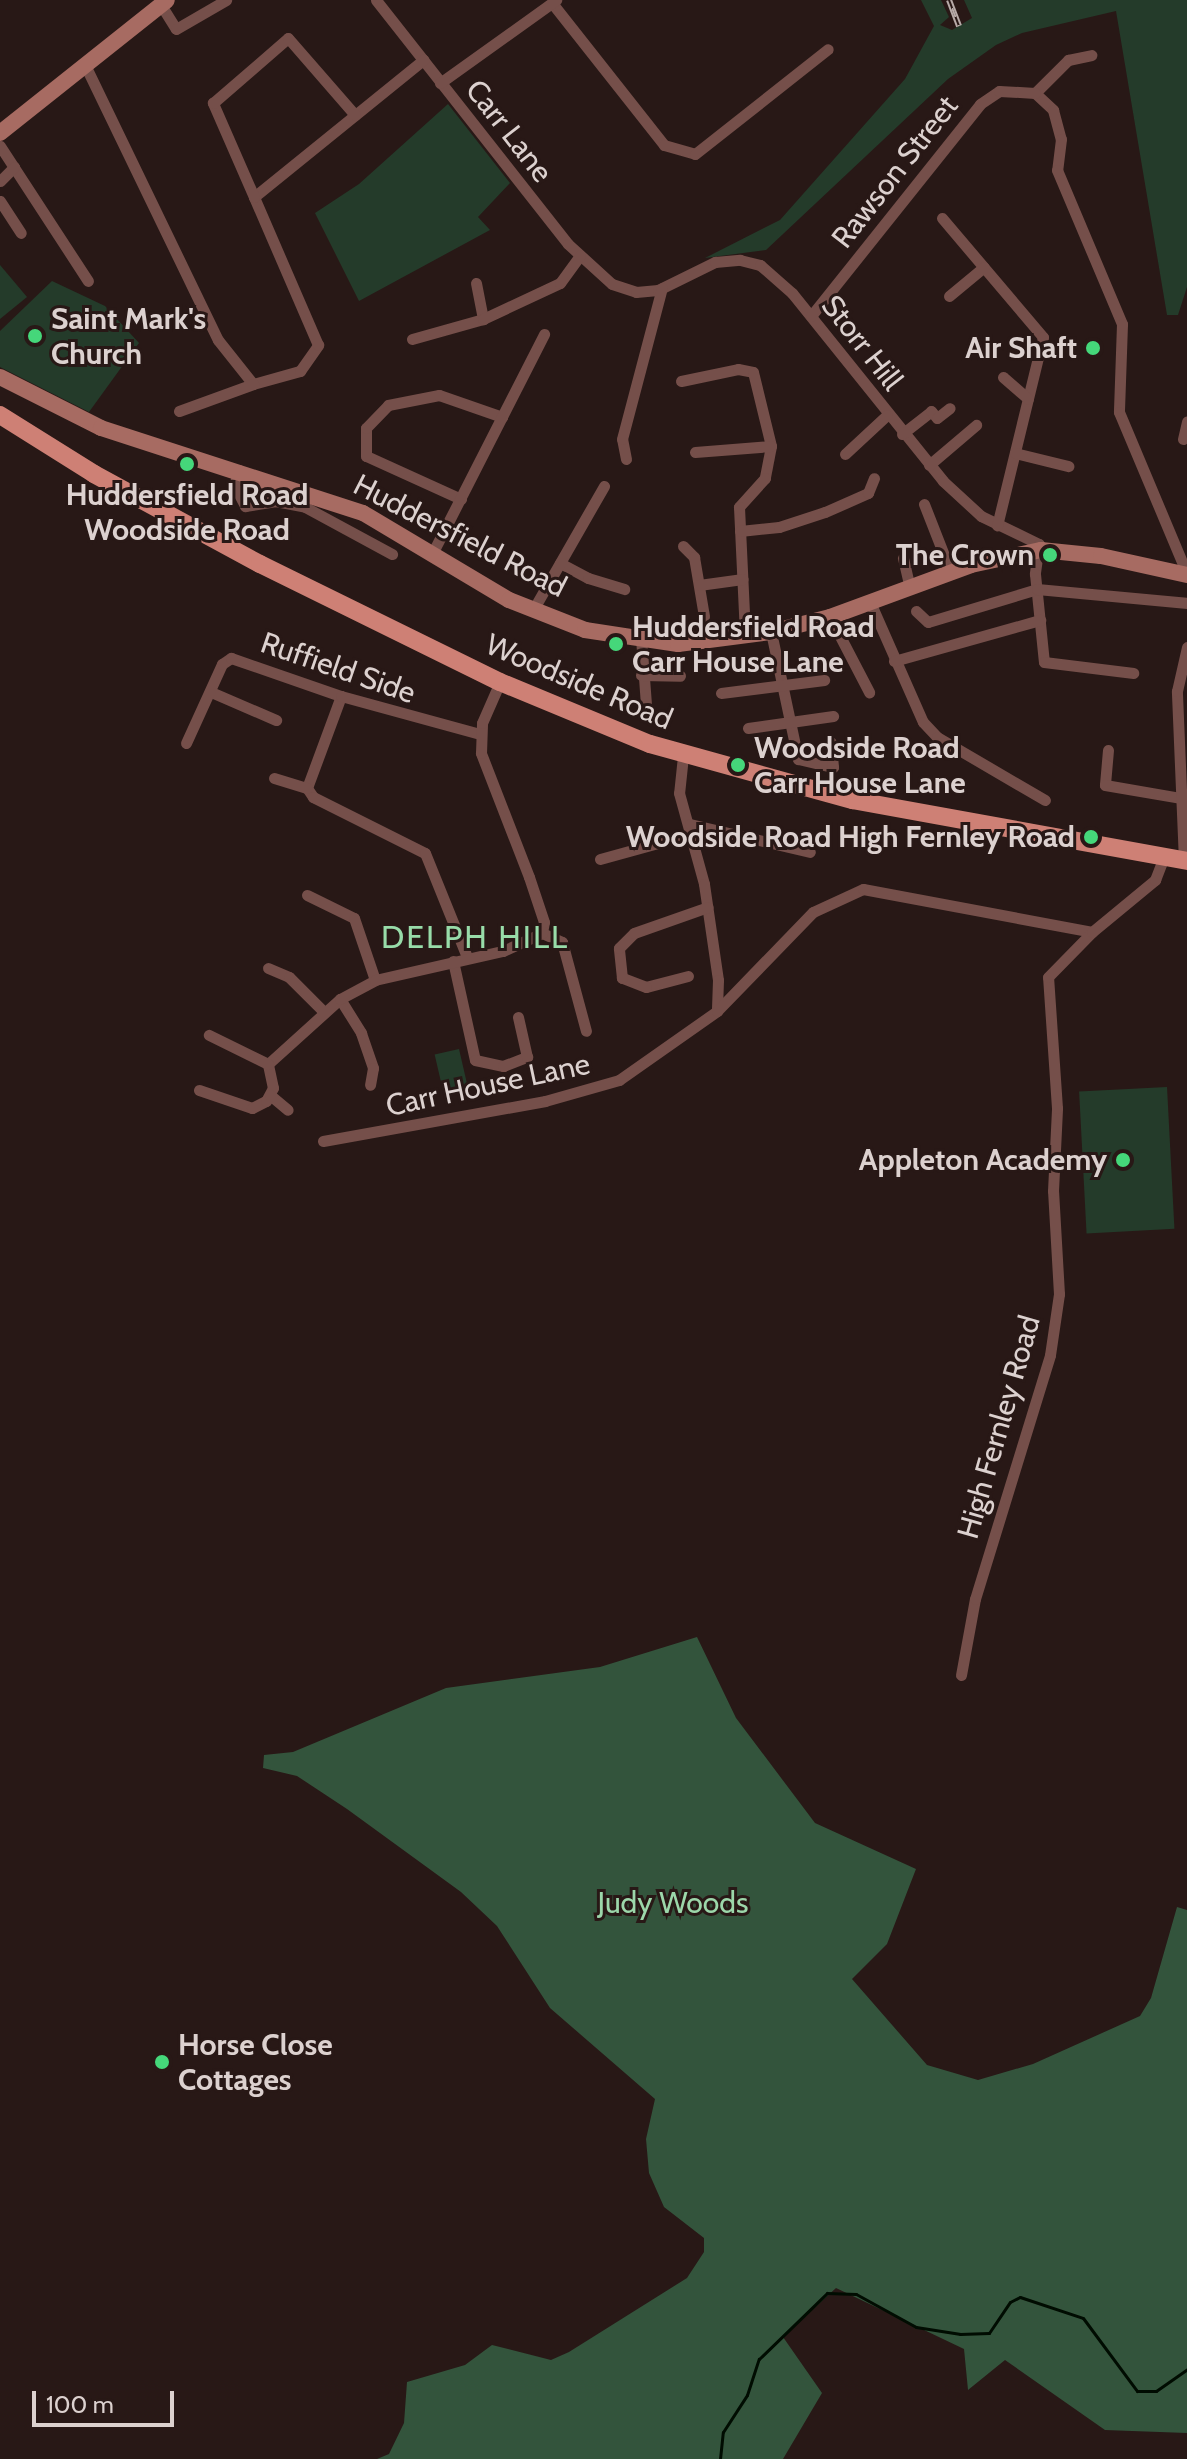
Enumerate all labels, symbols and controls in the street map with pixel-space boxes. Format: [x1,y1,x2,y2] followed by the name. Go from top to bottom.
[458,73,560,189] street label: Carr Lane
[824,89,966,255] street label: Rawson Street
[814,288,910,398] street label: Storr Hill
[51,301,206,372] place label: Saint Mark's Church
[26,327,44,345] marker: Saint Mark's Church
[965,330,1077,366] place label: Air Shaft
[1084,339,1102,357] marker: Air Shaft
[178,455,196,473] marker: Huddersfield Road Woodside Road
[348,467,572,605] street label: Huddersfield Road
[66,477,308,548] place label: Huddersfield Road Woodside Road
[896,537,1034,573] place label: The Crown
[1041,546,1059,564] marker: The Crown
[632,609,875,680] place label: Huddersfield Road Carr House Lane
[256,625,420,711] street label: Ruffield Side
[480,626,678,738] street label: Woodside Road
[607,635,625,653] marker: Huddersfield Road Carr House Lane
[754,730,966,800] place label: Woodside Road Carr House Lane
[729,756,747,774] marker: Woodside Road Carr House Lane
[626,819,1075,855] place label: Woodside Road High Fernley Road
[1082,828,1100,846] marker: Woodside Road High Fernley Road
[381,918,569,956] district label: DELPH HILL
[383,1046,593,1124] street label: Carr House Lane
[859,1142,1107,1178] place label: Appleton Academy
[1114,1151,1132,1169] marker: Appleton Academy
[950,1311,1048,1543] street label: High Fernley Road
[598,1885,748,1921] park label: Judy Woods
[178,2027,333,2098] place label: Horse Close Cottages
[153,2053,171,2071] marker: Horse Close Cottages
[36,2375,178,2425] scale bar
[46,2390,114,2419] text: 100 m

